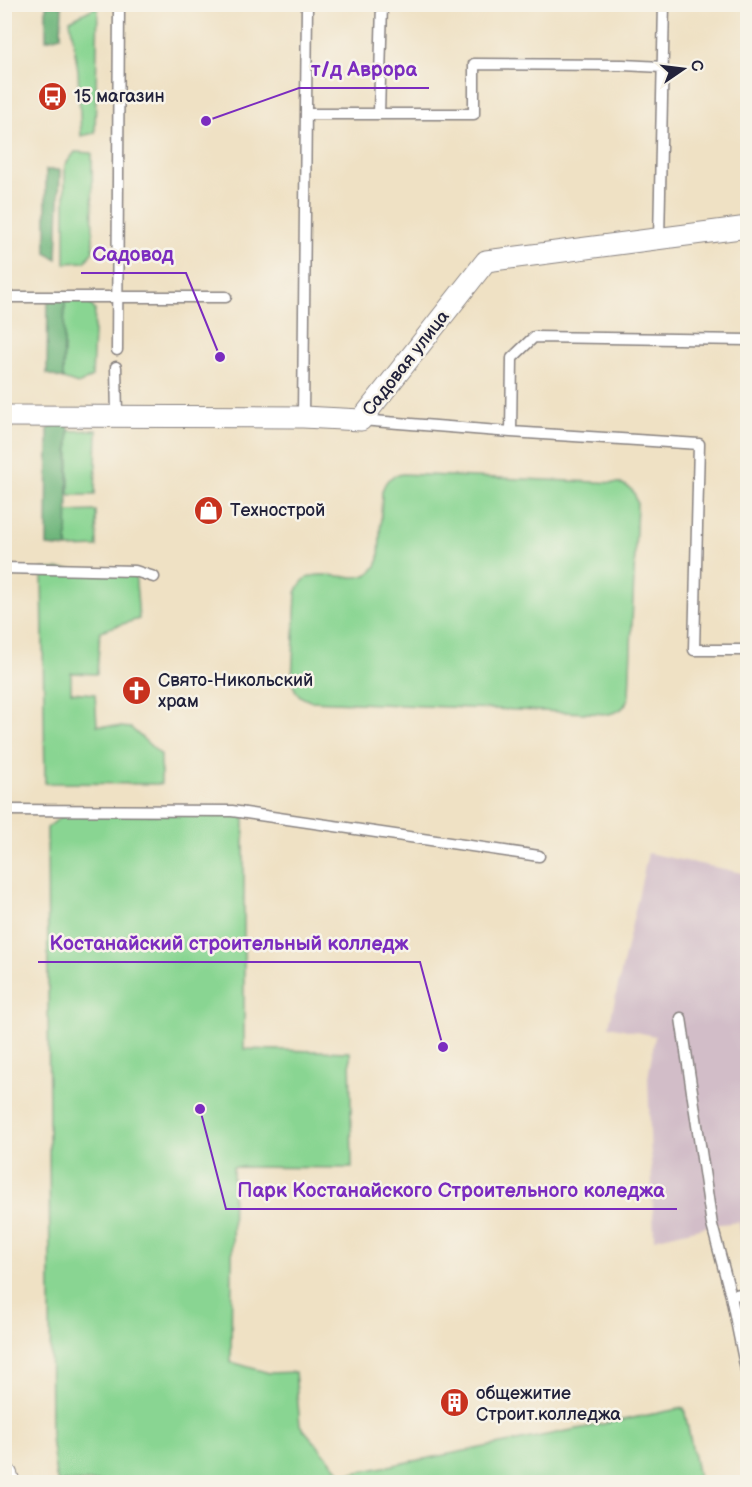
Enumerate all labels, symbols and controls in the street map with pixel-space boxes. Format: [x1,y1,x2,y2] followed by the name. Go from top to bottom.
[653,39,713,99] north arrow
[299,50,429,88] callout: т/д Аврора
[311,58,417,82] text: т/д Аврора
[686,58,707,73] text: С
[37,80,69,112] bus stop icon: 15 магазин
[74,86,165,107] place label: 15 магазин
[81,235,186,273] callout: Садовод
[92,243,174,267] text: Садовод
[358,306,454,420] street label: Садовая улица
[193,494,225,526] shop icon: Технострой
[230,500,325,521] place label: Технострой
[158,670,313,712] place label: Свято-Никольский храм
[121,674,153,706] church icon: Свято-Никольский храм
[38,924,420,962] callout: Костанайский строительный колледж
[50,932,409,956] text: Костанайский строительный колледж
[226,1171,677,1209] callout: Парк Костанайского Строительного коледжа
[237,1179,665,1203] text: Парк Костанайского Строительного коледжа
[476,1383,621,1425] place label: общежитие Строит.колледжа
[439,1387,471,1419] building icon: общежитие Строит.колледжа

